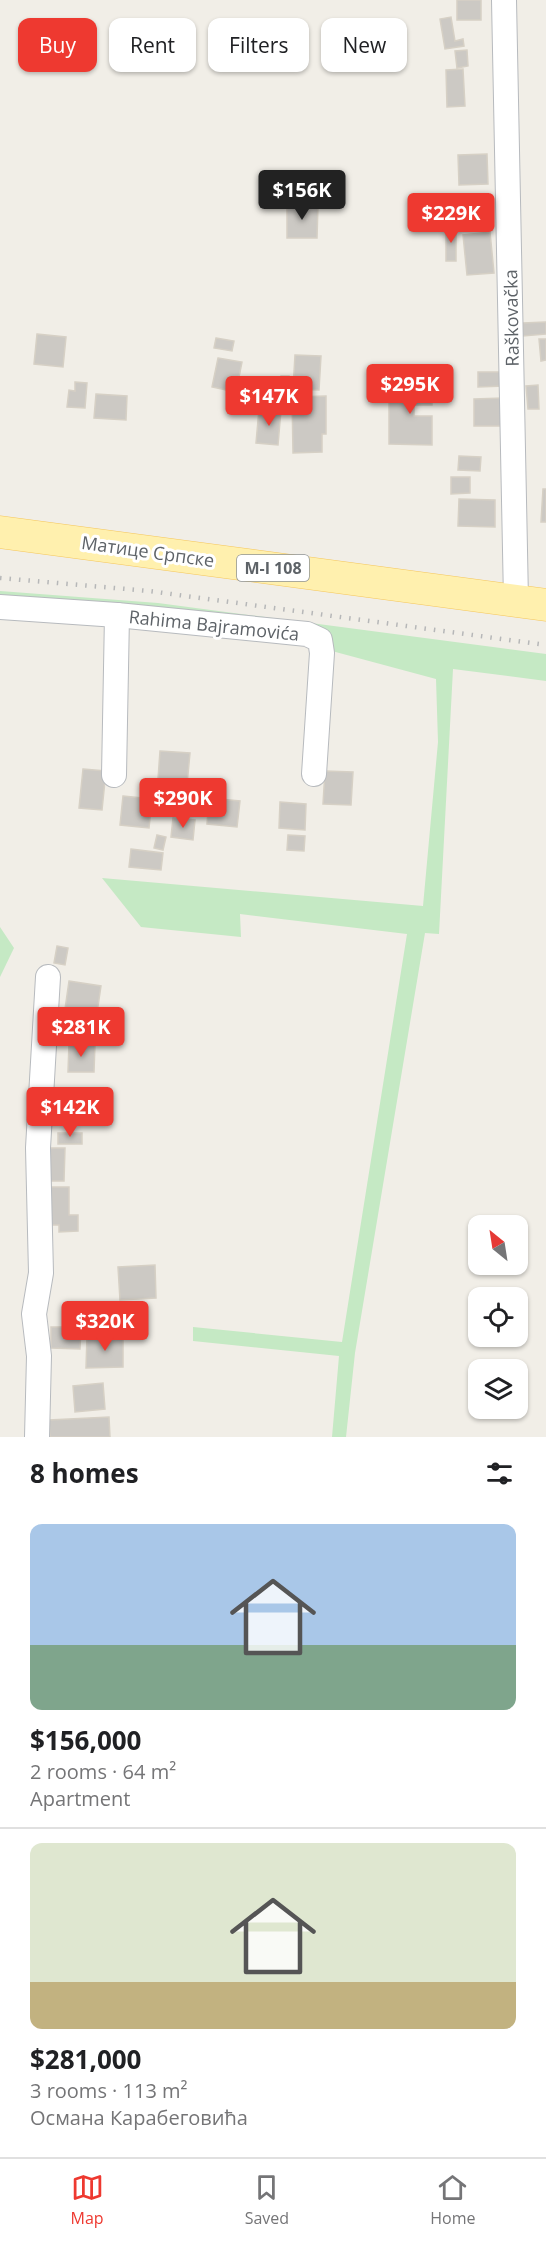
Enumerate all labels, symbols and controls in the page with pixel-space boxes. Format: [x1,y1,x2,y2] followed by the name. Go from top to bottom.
[18,18,97,72] chip: Buy
[109,18,196,72] chip: Rent
[208,18,309,72] chip: Filters
[321,18,407,72] chip: New
[260,170,344,221] pin: $156K
[272,176,332,203] text: $156K
[409,193,493,244] pin: $229K
[421,199,481,226] text: $229K
[498,269,524,367] street label: Raškovačka
[368,364,452,415] pin: $295K
[380,370,440,397] text: $295K
[227,376,311,427] pin: $147K
[239,382,299,409] text: $147K
[80,530,216,572] street label: Матице Српске
[237,555,309,581] road number: M-I 108
[128,604,300,646] street label: Rahima Bajramovića
[141,778,225,829] pin: $290K
[153,784,213,811] text: $290K
[39,1007,123,1058] pin: $281K
[51,1013,111,1040] text: $281K
[28,1087,112,1138] pin: $142K
[40,1093,100,1120] text: $142K
[468,1215,528,1275] north arrow
[468,1215,528,1419] map controls
[468,1287,528,1347] button: locate
[63,1301,147,1352] pin: $320K
[75,1307,135,1334] text: $320K
[468,1359,528,1419] button: layers
[30,1455,139,1491] text: 8 homes
[483,1457,516,1490] icon: filters
[219,1563,327,1671] icon: home
[30,1722,141,1758] text: $156,000
[30,1758,176,1785] text: 2 rooms · 64 m²
[30,1785,130,1812] text: Apartment
[219,1882,327,1990] icon: home
[30,2041,141,2077] text: $281,000
[30,2077,188,2104] text: 3 rooms · 113 m²
[30,2104,248,2131] text: Османа Карабеговића
[71,2171,104,2229] tab: Map
[245,2171,289,2229] tab: Saved
[430,2171,475,2229] tab: Home

